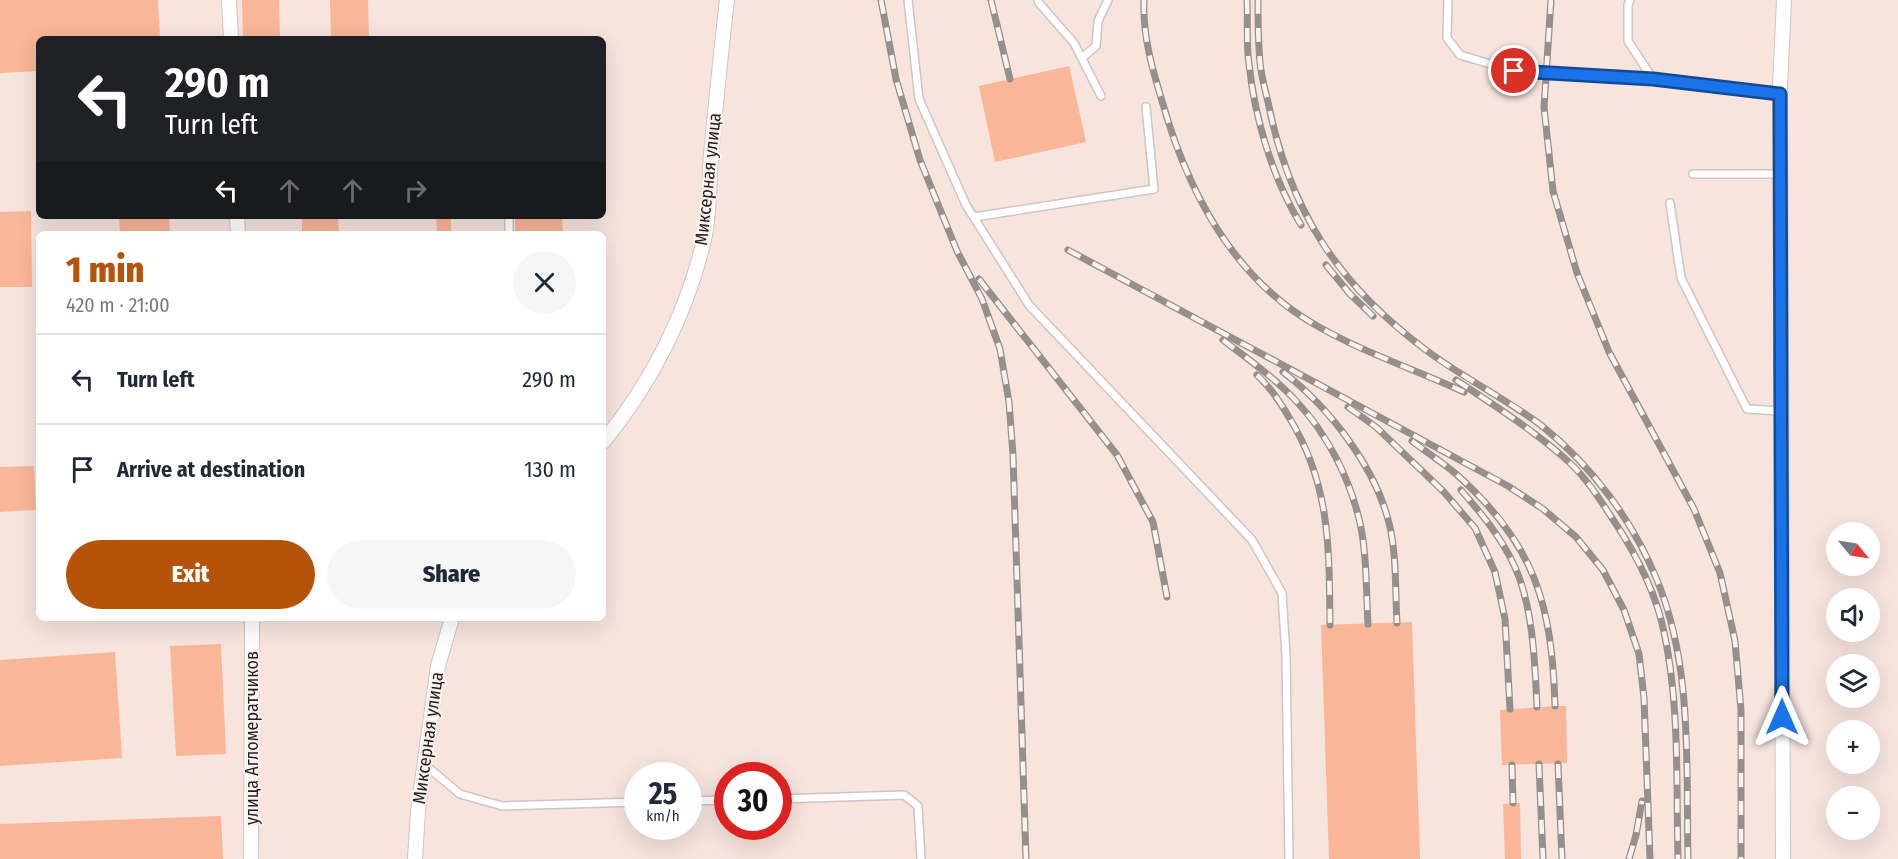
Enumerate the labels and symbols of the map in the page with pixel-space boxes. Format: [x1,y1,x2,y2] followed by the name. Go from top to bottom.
[1488,45,1539,96] pin
[690,111,726,246] street label: Миксерная улица
[1826,522,1880,576] north arrow
[241,651,263,825] street label: улица Агломератчиков
[408,670,448,806] street label: Миксерная улица
[1750,685,1814,749] position arrow
[714,762,792,840] speed limit sign: 30

